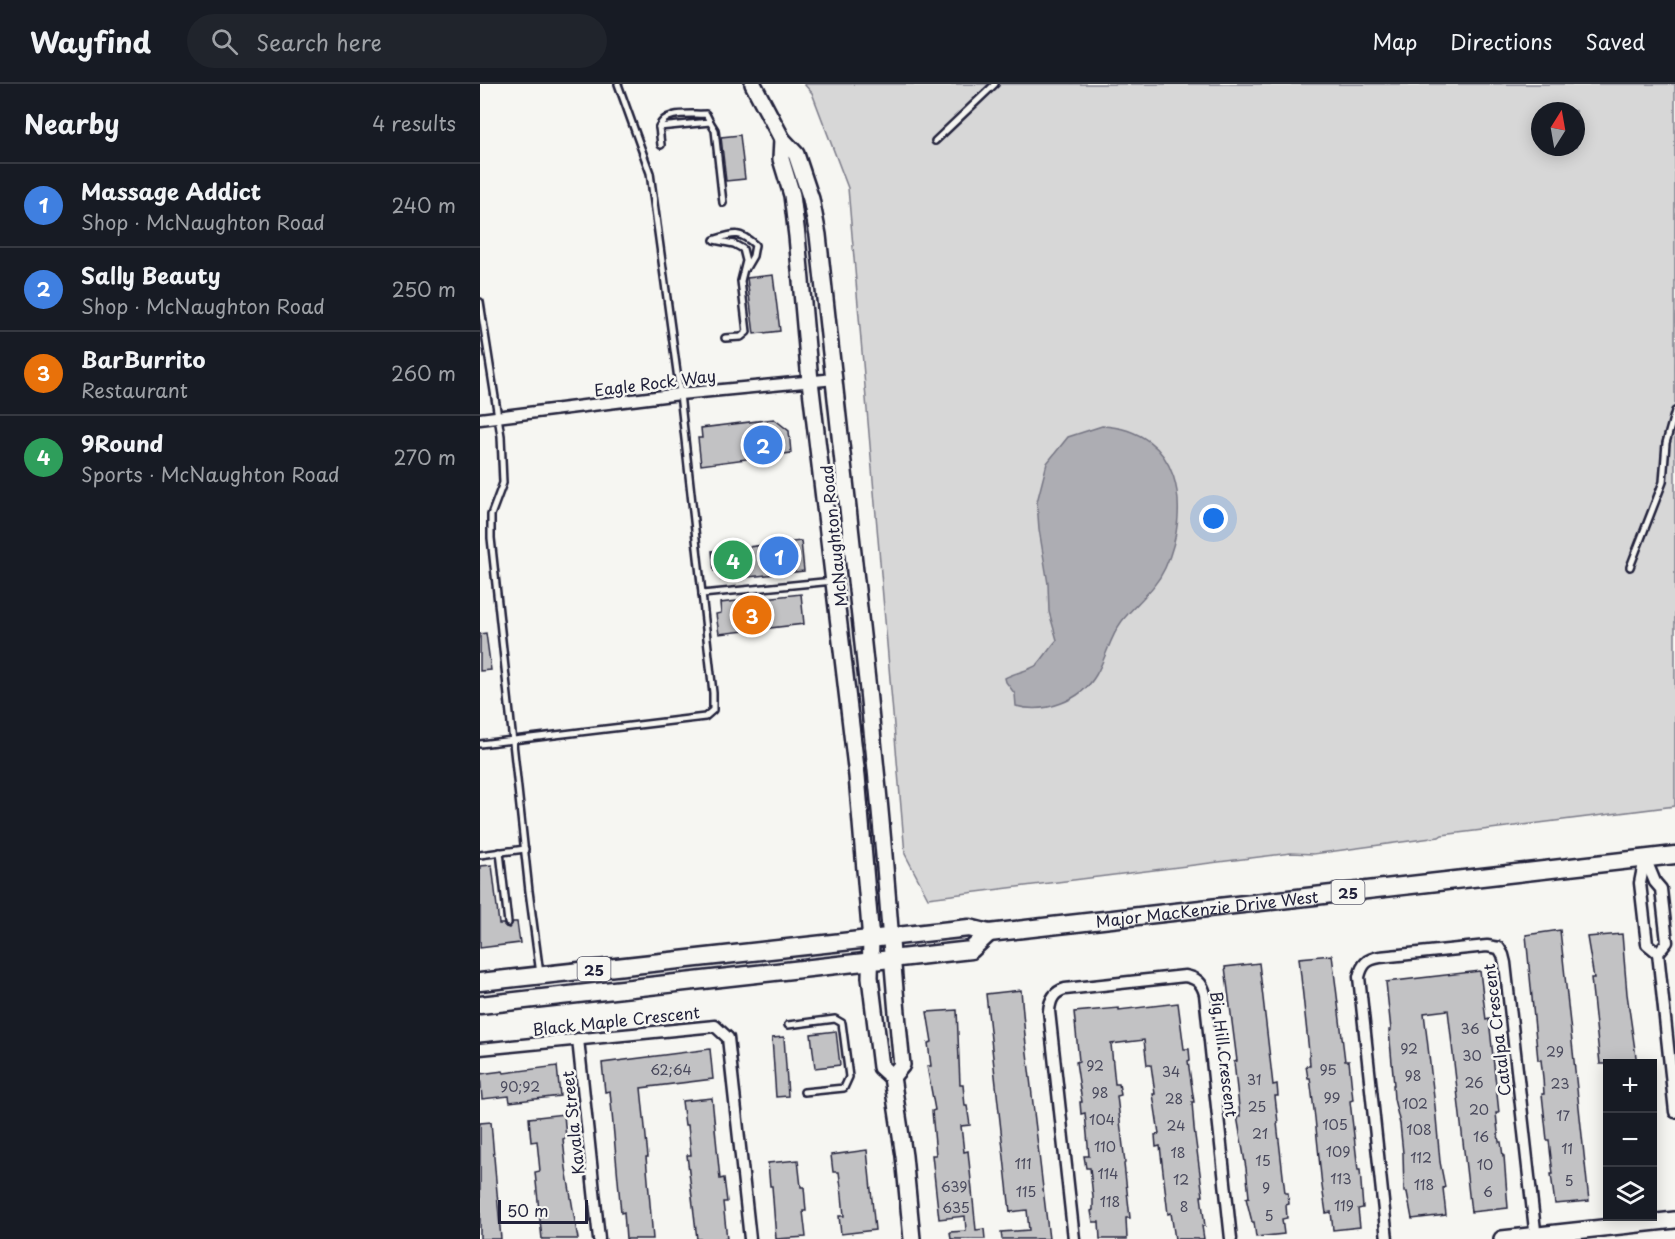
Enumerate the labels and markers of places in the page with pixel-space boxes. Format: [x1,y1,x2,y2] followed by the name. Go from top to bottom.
[744,422,782,468] pin: 2
[760,534,798,578] pin: 1
[714,538,752,582] pin: 4
[732,592,772,638] pin: 3

